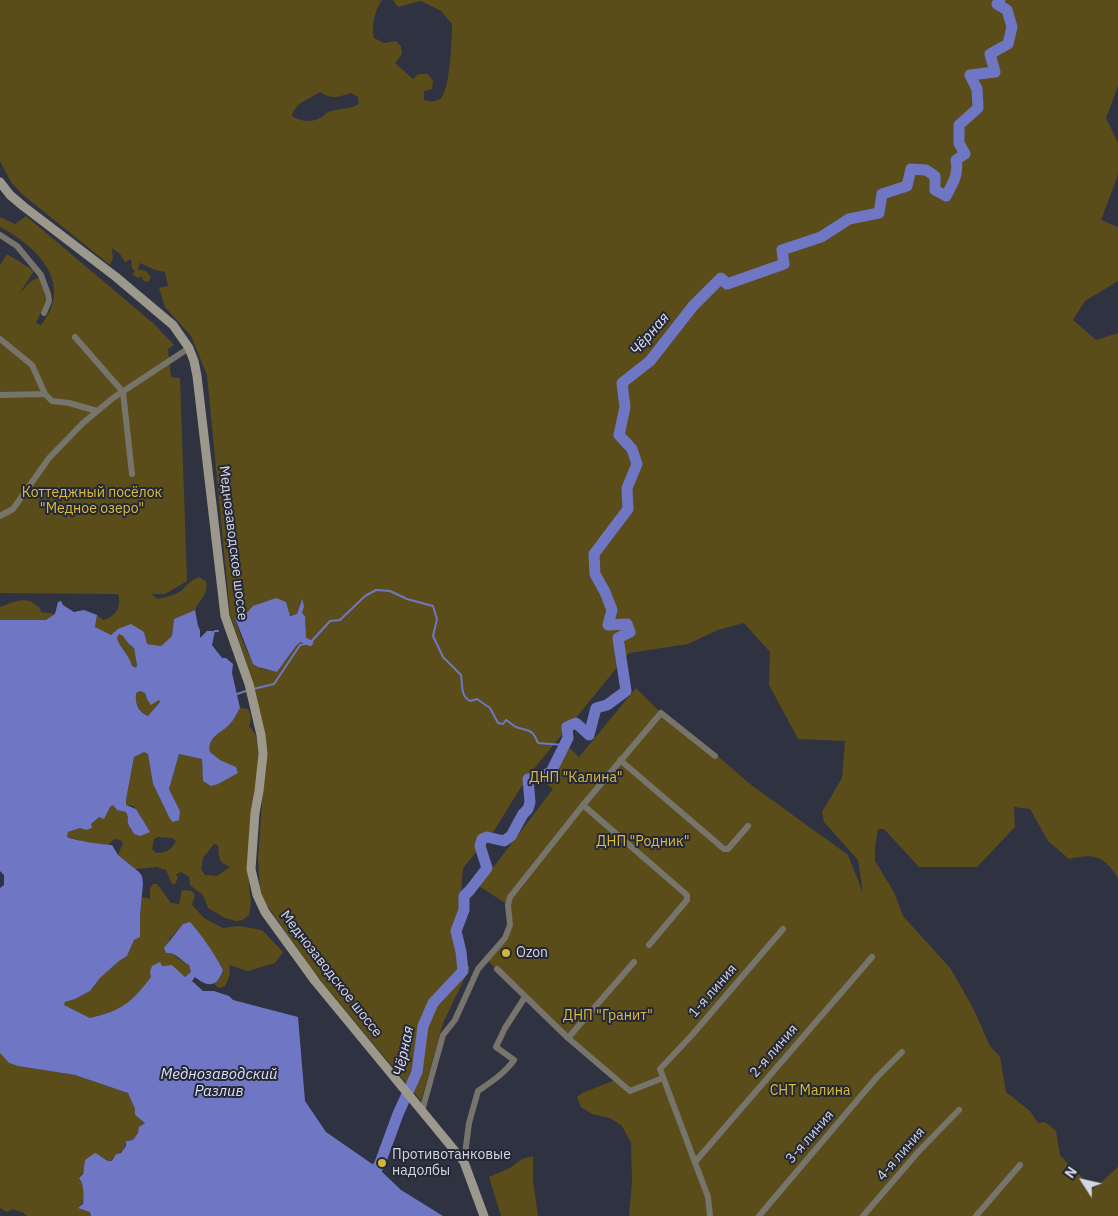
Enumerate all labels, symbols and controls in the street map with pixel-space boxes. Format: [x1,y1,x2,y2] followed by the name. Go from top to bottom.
[627,309,673,359] water label: Чёрная
[215,465,251,621] street label: Меднозаводское шоссе
[22,485,162,518] park label: Коттеджный посёлок "Медное озеро"
[529,770,623,786] park label: ДНП "Калина"
[596,834,690,850] park label: ДНП "Родник"
[276,907,386,1041] street label: Меднозаводское шоссе
[516,945,548,961] place label: Ozon
[500,947,512,959] marker: Ozon
[685,961,741,1021] street label: 1-я линия
[563,1008,653,1024] park label: ДНП "Гранит"
[746,1021,802,1081] street label: 2-я линия
[390,1024,418,1078] water label: Чёрная
[160,1066,278,1101] water label: Меднозаводский Разлив
[770,1083,850,1099] park label: СНТ Малина
[782,1107,838,1167] street label: 3-я линия
[873,1124,929,1184] street label: 4-я линия
[392,1147,511,1180] place label: Противотанковые надолбы
[1058,1156,1108,1206] north arrow
[376,1157,388,1169] marker: Противотанковые надолбы
[1060,1163,1081,1182] text: N

